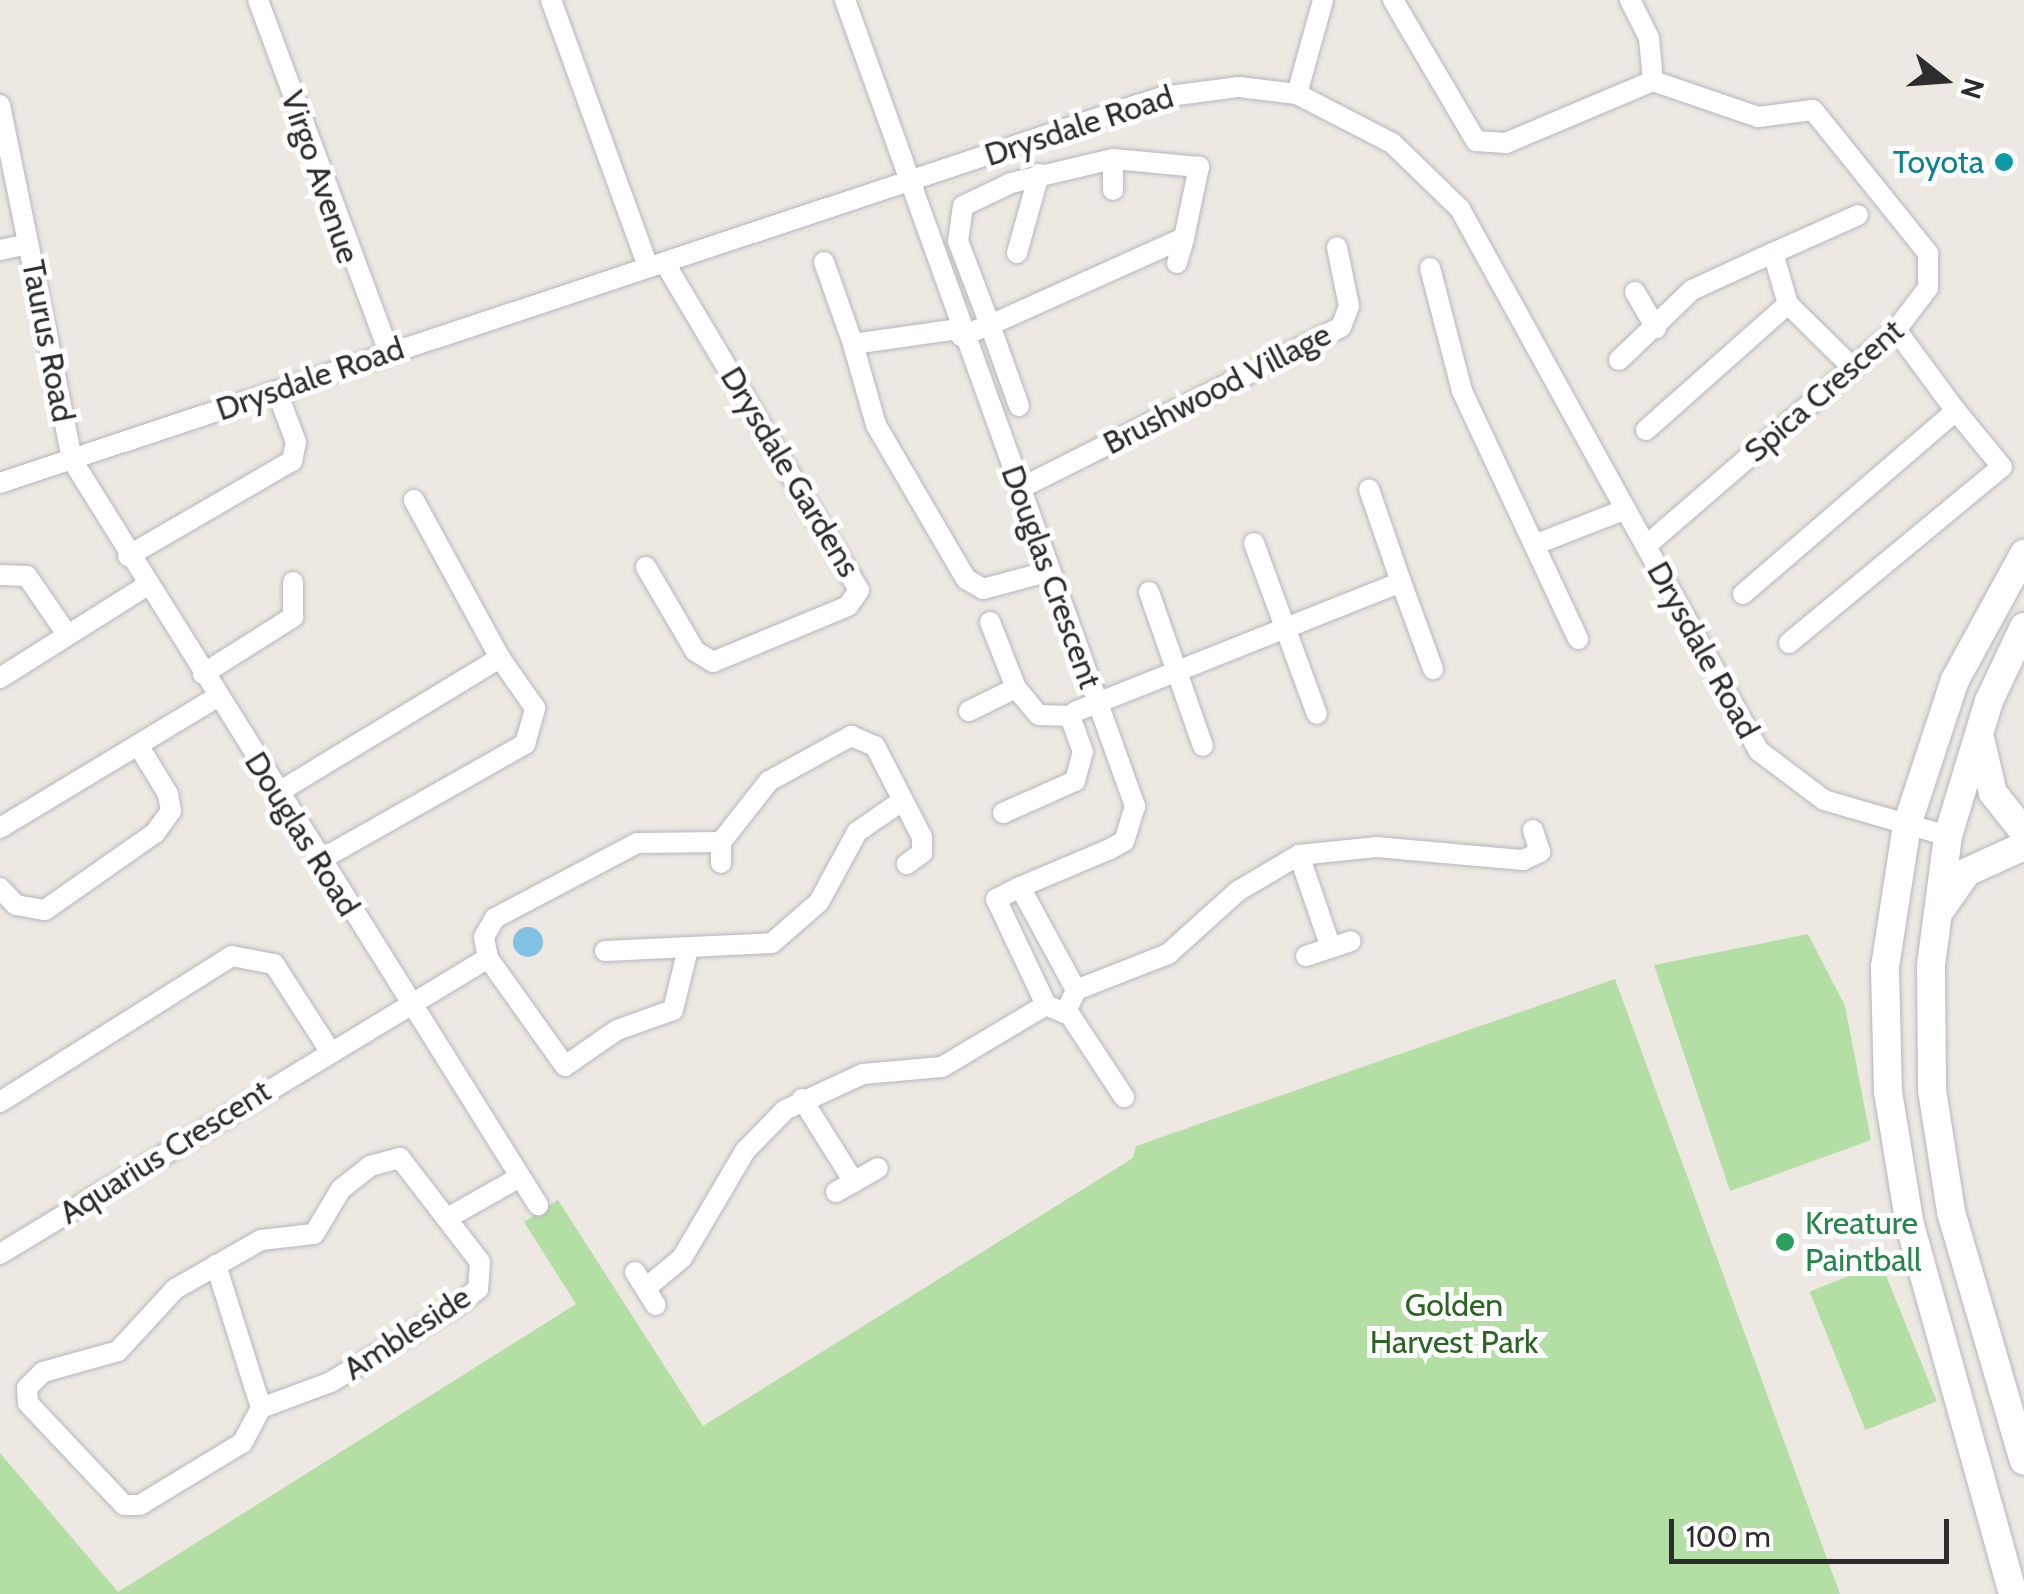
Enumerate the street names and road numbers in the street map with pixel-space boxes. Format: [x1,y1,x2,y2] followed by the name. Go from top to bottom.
[980,77,1178,175] street label: Drysdale Road
[273,86,367,268] street label: Virgo Avenue
[14,257,82,425] street label: Taurus Road
[1737,312,1911,470] street label: Spica Crescent
[1097,315,1337,463] street label: Brushwood Village
[211,329,409,429] street label: Drysdale Road
[712,360,868,584] street label: Drysdale Gardens
[993,460,1109,694] street label: Douglas Crescent
[1639,555,1767,745] street label: Drysdale Road
[236,745,368,923] street label: Douglas Road
[52,1072,278,1232] street label: Aquarius Crescent
[336,1278,478,1388] street label: Ambleside

